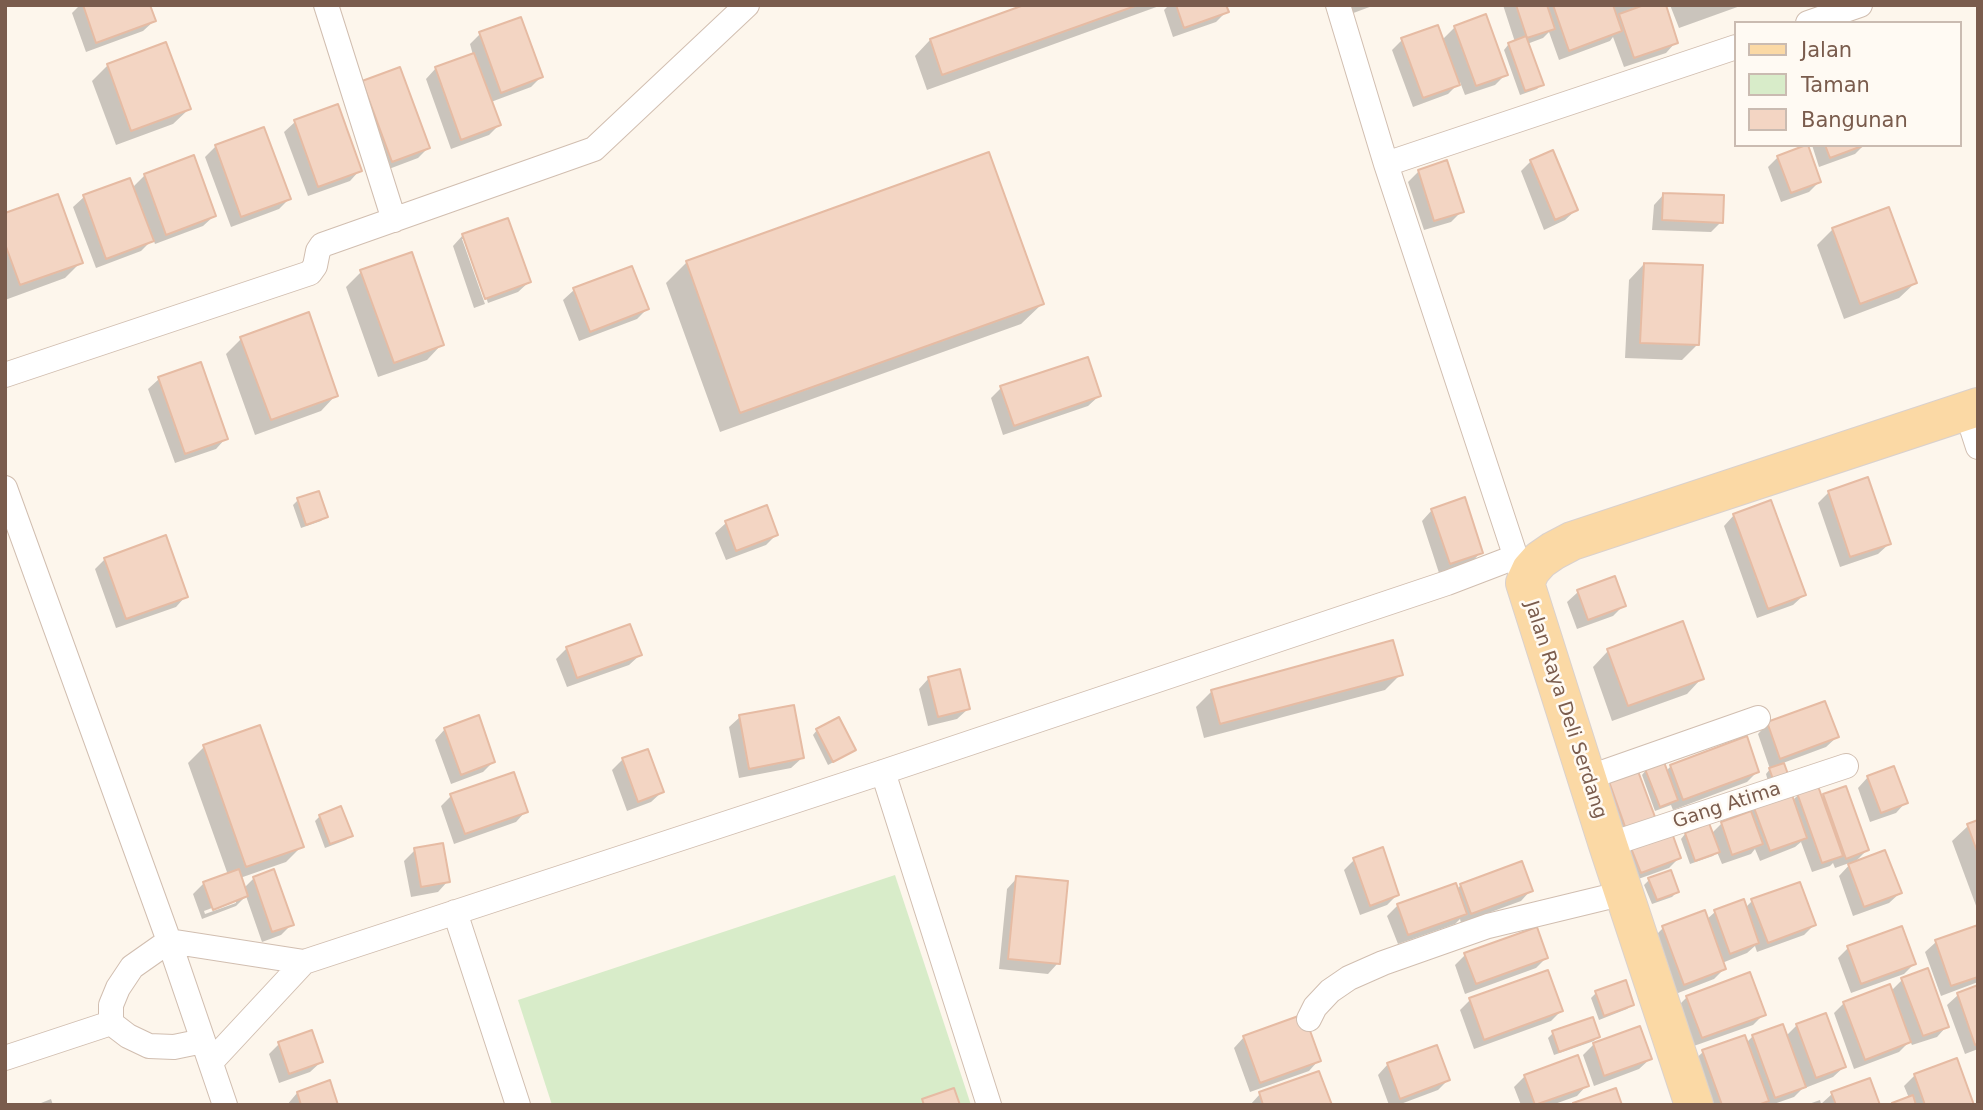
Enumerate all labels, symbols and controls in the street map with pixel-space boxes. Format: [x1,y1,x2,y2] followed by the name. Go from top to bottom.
[1734,21,1962,147] legend
[1801,38,1852,62] text: Jalan
[1801,73,1870,97] text: Taman
[1801,108,1908,132] text: Bangunan
[1519,598,1611,822] street label: Jalan Raya Deli Serdang
[1670,778,1784,834] street label: Gang Atima

